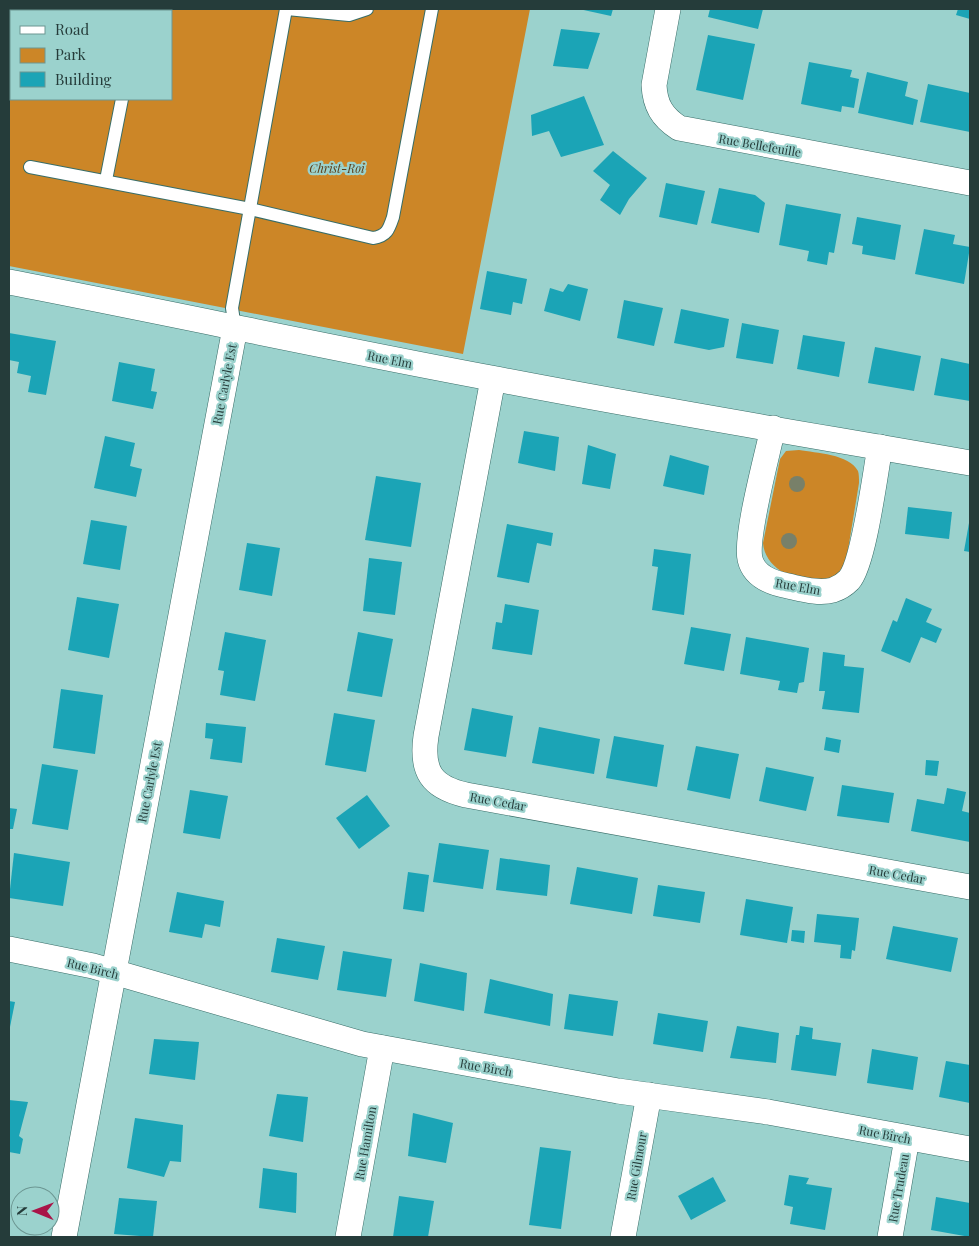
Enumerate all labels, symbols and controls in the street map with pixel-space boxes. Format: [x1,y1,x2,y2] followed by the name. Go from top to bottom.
[10,10,172,100] legend
[55,19,89,39] text: Road
[55,44,87,64] text: Park
[55,69,112,89] text: Building
[718,130,802,160] street label: Rue Bellefeuille
[309,160,365,176] park label: Christ-Roi
[208,342,240,426] street label: Rue Carlyle Est
[366,347,414,371] street label: Rue Elm
[774,574,822,598] street label: Rue Elm
[133,740,165,824] street label: Rue Carlyle Est
[469,788,528,814] street label: Rue Cedar
[868,861,927,887] street label: Rue Cedar
[65,954,121,982] street label: Rue Birch
[459,1055,513,1079] street label: Rue Birch
[351,1105,379,1181] street label: Rue Hamilton
[858,1121,912,1147] street label: Rue Birch
[622,1130,650,1201] street label: Rue Gilmour
[884,1152,912,1224] street label: Rue Trudeau
[10,1186,60,1236] north arrow
[12,1206,31,1216] text: N

